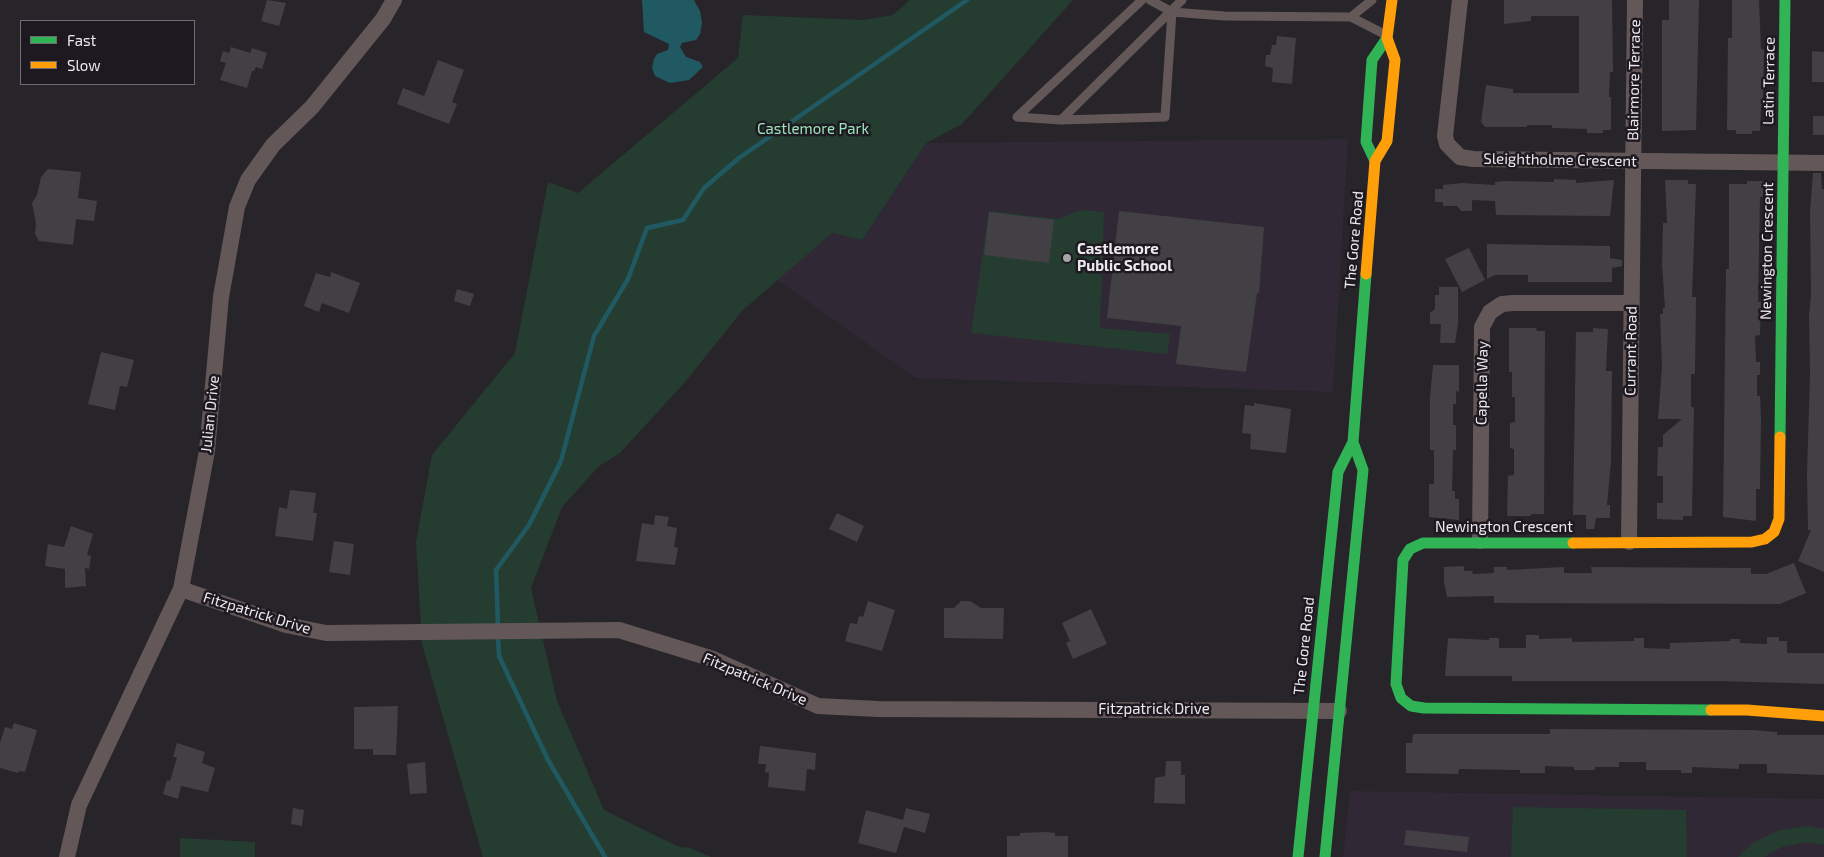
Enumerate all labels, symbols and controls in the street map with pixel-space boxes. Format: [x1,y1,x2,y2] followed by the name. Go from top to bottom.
[1624,19,1644,141] street label: Blairmore Terrace
[20,20,195,85] legend
[67,31,96,49] text: Fast
[1759,37,1779,125] street label: Latin Terrace
[67,56,101,74] text: Slow
[757,120,869,138] park label: Castlemore Park
[1483,150,1637,170] street label: Sleightholme Crescent
[1757,182,1777,320] street label: Newington Crescent
[1341,190,1367,290] street label: The Gore Road
[1077,240,1172,275] place label: Castlemore Public School
[1061,252,1073,264] marker: Castlemore Public School
[1621,306,1641,396] street label: Currant Road
[1472,341,1492,425] street label: Capella Way
[197,374,223,454] street label: Julian Drive
[1435,518,1573,536] street label: Newington Crescent
[201,588,313,638] street label: Fitzpatrick Drive
[1290,596,1318,696] street label: The Gore Road
[700,649,810,709] street label: Fitzpatrick Drive
[1098,700,1210,718] street label: Fitzpatrick Drive

